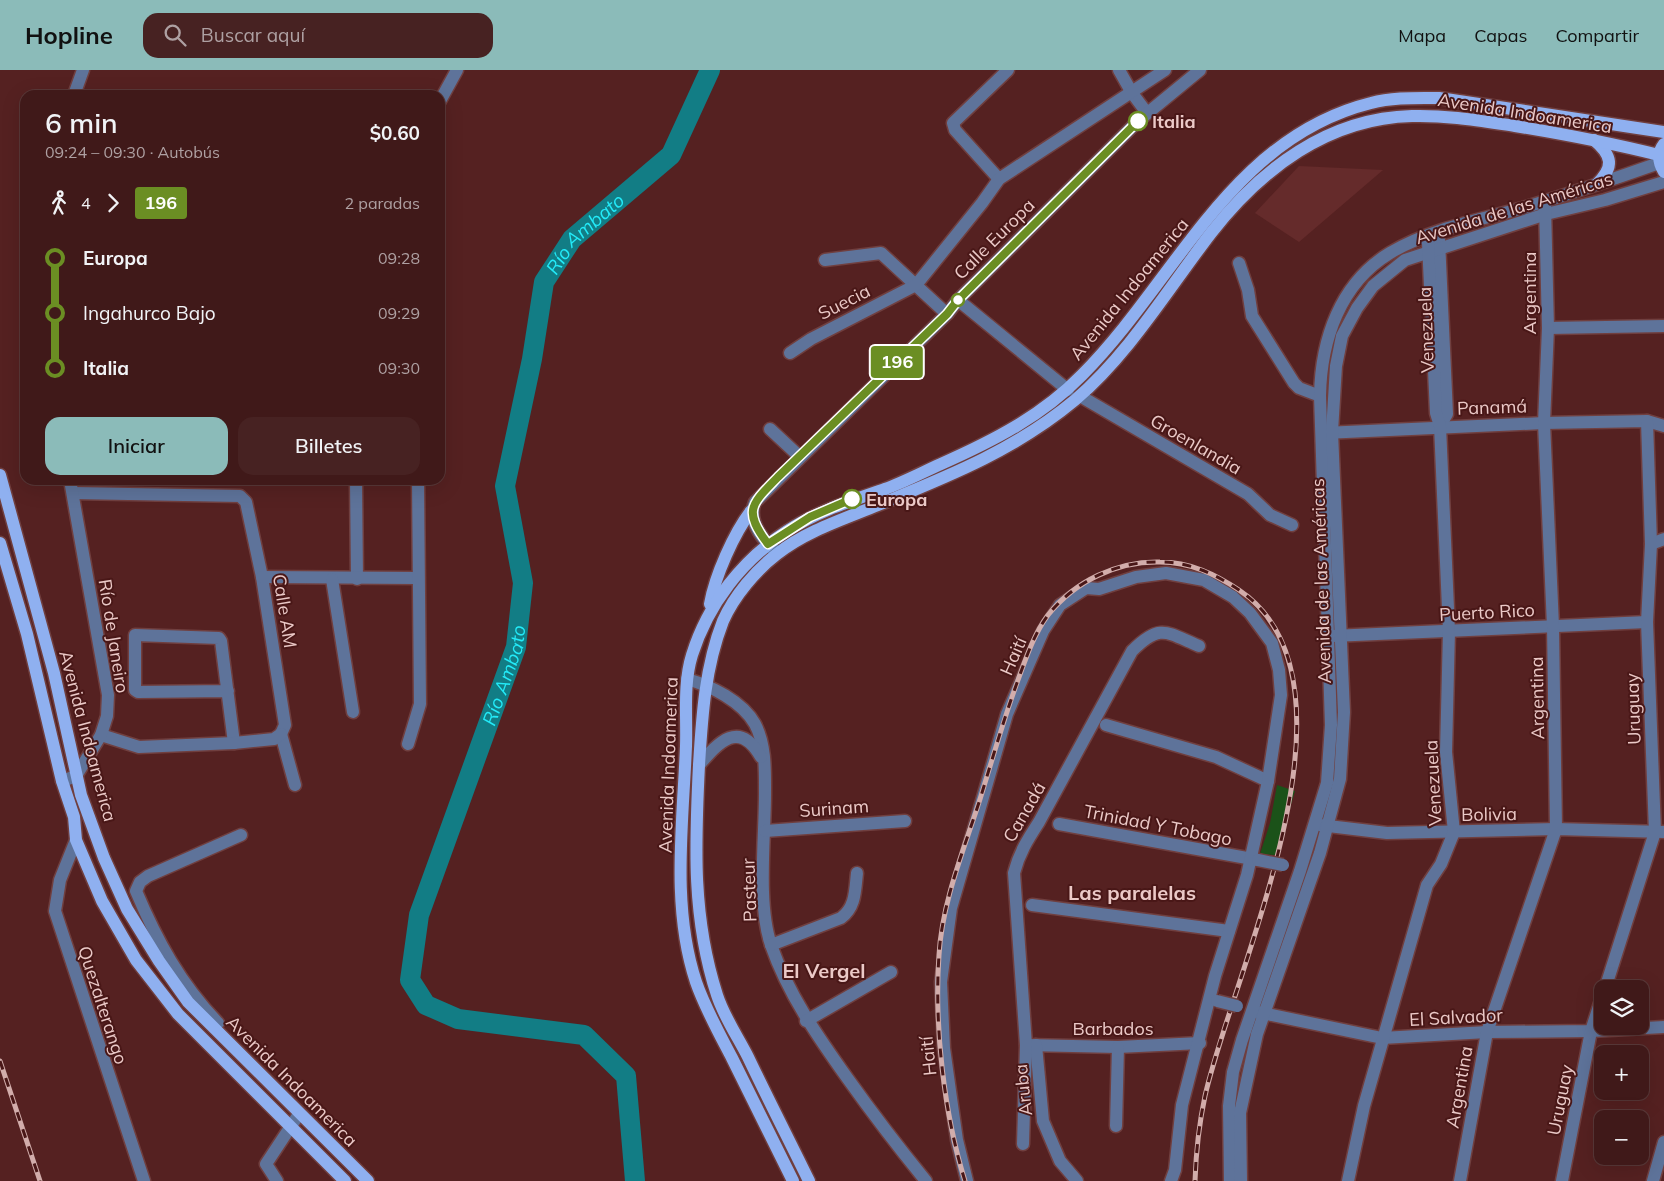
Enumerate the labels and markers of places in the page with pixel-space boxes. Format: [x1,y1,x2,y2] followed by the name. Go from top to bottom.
[1152,110,1196,133] place label: Italia
[1128,111,1148,131] marker: Italia
[951,293,965,307] unlabelled marker
[866,488,927,511] place label: Europa
[842,489,862,509] marker: Europa

